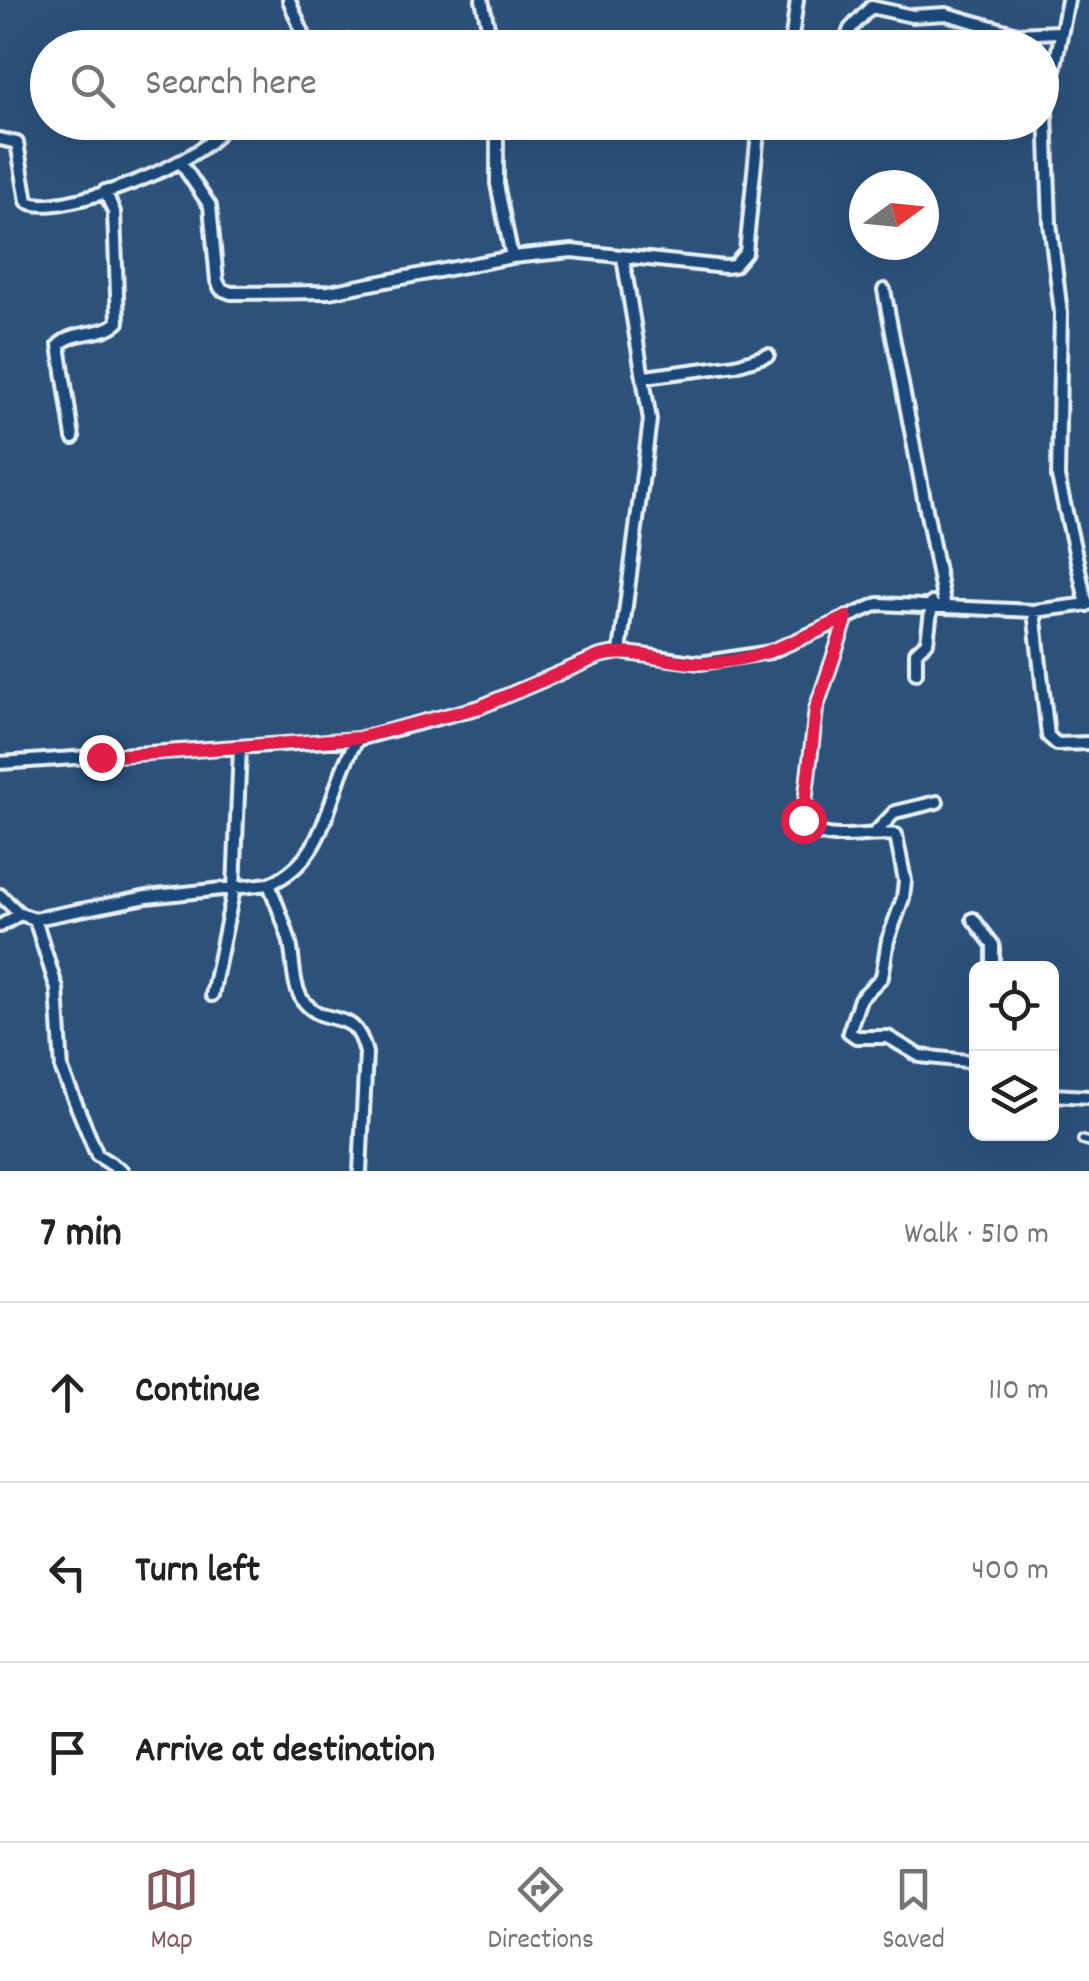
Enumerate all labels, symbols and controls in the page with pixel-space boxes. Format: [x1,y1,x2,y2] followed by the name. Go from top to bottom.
[30,30,1059,140] search box
[65,58,120,113] icon: search
[145,58,317,113] text: Search here
[849,170,939,260] north arrow
[79,735,125,781] route end
[781,798,827,844] route start
[969,961,1059,1141] map controls
[969,961,1059,1051] button: locate
[969,1051,1059,1141] button: layers
[40,1206,122,1266] text: 7 min
[904,1213,1049,1259] text: Walk · 510 m
[40,1365,95,1420] icon: ahead
[135,1365,260,1420] text: Continue
[988,1369,1049,1415] text: 110 m
[40,1545,95,1600] icon: left
[135,1545,260,1600] text: Turn left
[972,1549,1049,1595] text: 400 m
[40,1725,95,1780] icon: arrive
[135,1725,435,1780] text: Arrive at destination
[144,1862,199,1962] tab: Map
[488,1862,594,1962] tab: Directions
[882,1862,945,1962] tab: Saved

